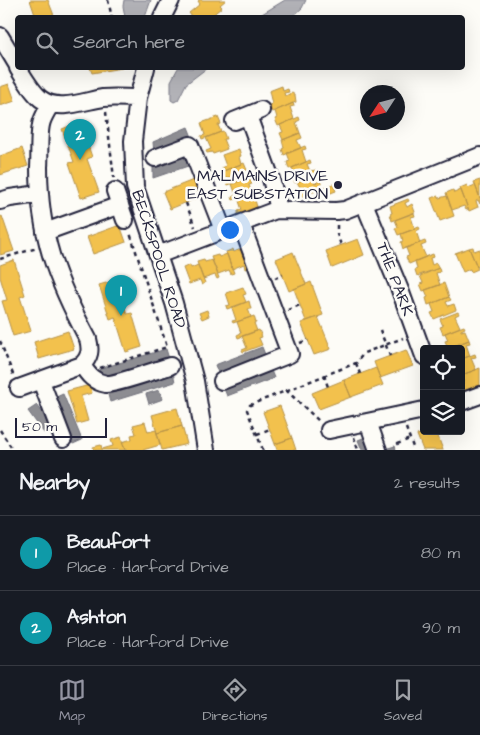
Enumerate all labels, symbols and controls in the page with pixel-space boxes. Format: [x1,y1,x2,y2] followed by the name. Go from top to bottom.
[15,15,465,70] search box
[33,29,61,57] icon: search
[73,29,185,56] text: Search here
[360,85,405,130] north arrow
[64,119,96,160] pin: 2
[187,165,329,205] place label: MALMAINS DRIVE EAST SUBSTATION
[332,179,344,191] marker: MALMAINS DRIVE EAST SUBSTATION
[126,187,192,331] street label: BECKSPOOL ROAD
[217,217,243,243] your location
[371,239,419,319] street label: THE PARK
[105,275,137,316] pin: 1
[420,345,465,435] map controls
[420,345,465,390] button: locate
[420,390,465,435] button: layers
[15,415,108,438] scale bar
[22,417,57,437] text: 50 m
[20,468,90,497] text: Nearby
[394,472,460,494] text: 2 results
[67,529,150,556] text: Beaufort
[35,542,37,564] text: 1
[421,542,460,564] text: 80 m
[67,556,229,578] text: Place · Harford Drive
[67,604,126,631] text: Ashton
[31,617,41,639] text: 2
[422,617,460,639] text: 90 m
[67,631,229,653] text: Place · Harford Drive
[58,676,86,726] tab: Map
[202,676,267,726] tab: Directions
[384,676,422,726] tab: Saved

